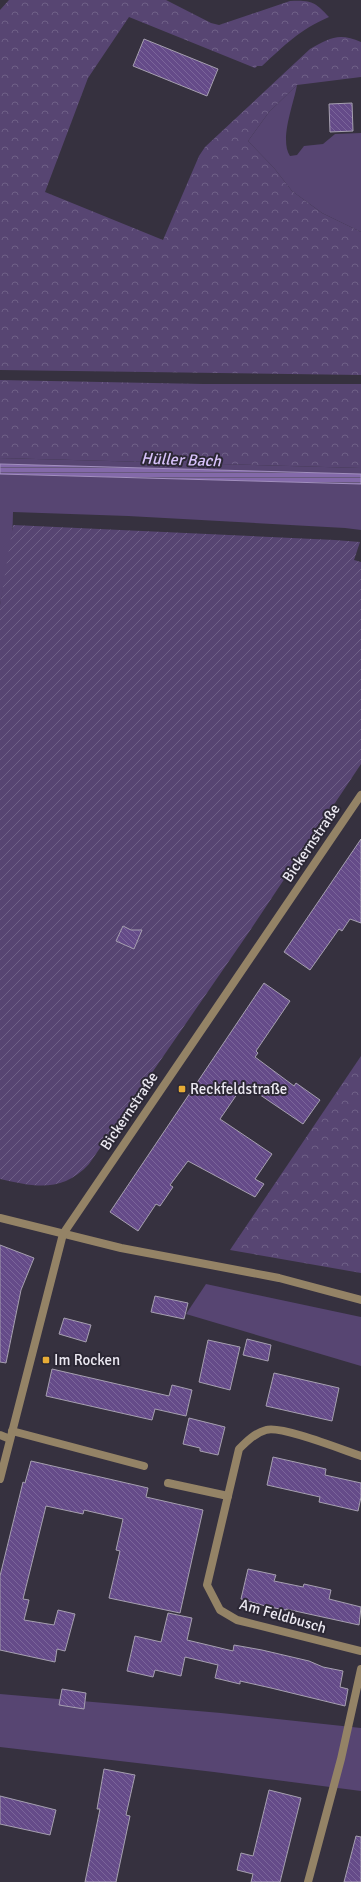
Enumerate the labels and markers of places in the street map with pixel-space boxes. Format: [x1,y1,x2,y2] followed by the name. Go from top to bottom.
[190,1080,287,1098] place label: Reckfeldstraße
[177,1084,187,1094] marker: Reckfeldstraße
[54,1351,120,1369] place label: Im Rocken
[41,1355,51,1365] marker: Im Rocken

